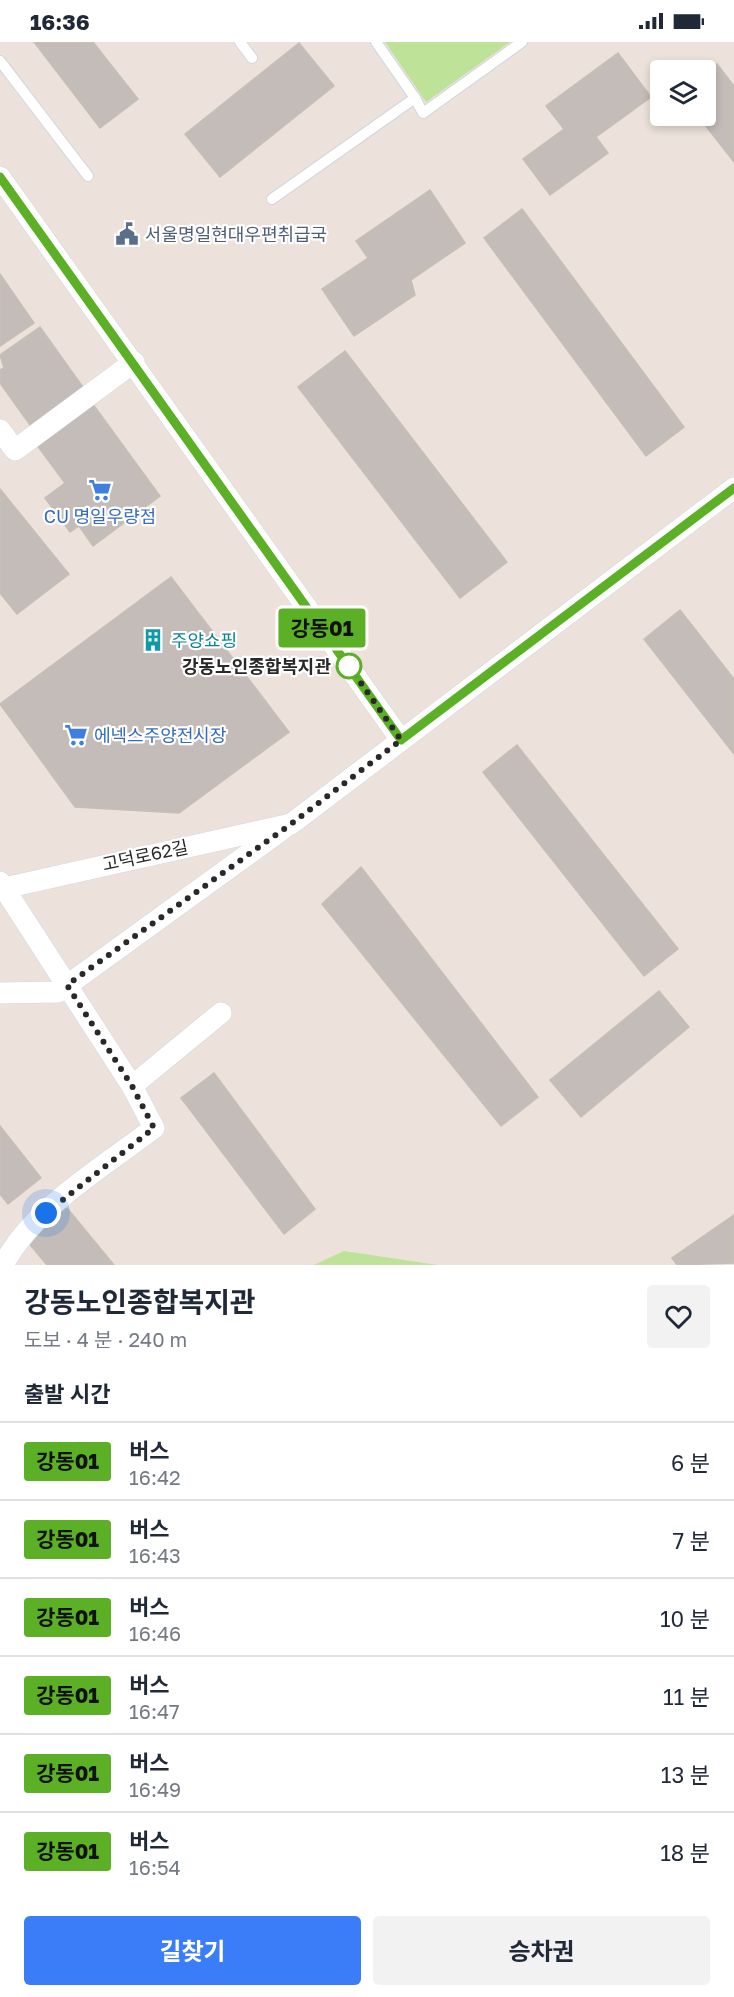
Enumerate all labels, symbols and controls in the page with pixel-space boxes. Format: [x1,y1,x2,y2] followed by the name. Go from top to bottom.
[30,8,90,35] text: 16:36
[650,60,716,126] map controls
[650,60,716,126] button: layers
[114,221,140,247] public building icon: 서울명일현대우편취급국
[145,223,327,245] place label: 서울명일현대우편취급국
[87,477,113,503] supermarket icon: CU 명일우량점
[44,505,156,527] place label: CU 명일우량점
[280,608,364,648] line badge: 강동01
[290,615,354,641] text: 강동01
[140,627,166,653] building icon: 주양쇼핑
[171,629,237,651] place label: 주양쇼핑
[336,653,362,679] marker: 강동노인종합복지관
[182,655,331,677] place label: 강동노인종합복지관
[63,722,89,748] supermarket icon: 에넥스주양전시장
[94,724,226,746] place label: 에넥스주양전시장
[100,835,190,875] street label: 고덕로62길
[31,1198,61,1228] your location
[24,1285,256,1318] text: 강동노인종합복지관
[647,1285,710,1348] button: heart
[24,1327,187,1351] text: 도보 · 4 분 · 240 m
[24,1380,110,1407] text: 출발 시간
[129,1437,170,1464] text: 버스
[36,1448,99,1474] text: 강동01
[671,1449,710,1476] text: 6 분
[129,1465,181,1489] text: 16:42
[129,1515,170,1542] text: 버스
[36,1526,99,1552] text: 강동01
[673,1527,710,1554] text: 7 분
[129,1543,181,1567] text: 16:43
[129,1593,170,1620] text: 버스
[36,1604,99,1630] text: 강동01
[660,1605,710,1632] text: 10 분
[129,1621,181,1645] text: 16:46
[129,1671,170,1698] text: 버스
[36,1682,99,1708] text: 강동01
[663,1683,710,1710] text: 11 분
[129,1699,180,1723] text: 16:47
[129,1749,170,1776] text: 버스
[36,1760,99,1786] text: 강동01
[661,1761,710,1788] text: 13 분
[129,1777,181,1801] text: 16:49
[129,1827,170,1854] text: 버스
[36,1838,99,1864] text: 강동01
[660,1839,710,1866] text: 18 분
[129,1855,181,1879] text: 16:54
[24,1916,361,1985] button: 길찾기
[373,1916,710,1985] button: 승차권

